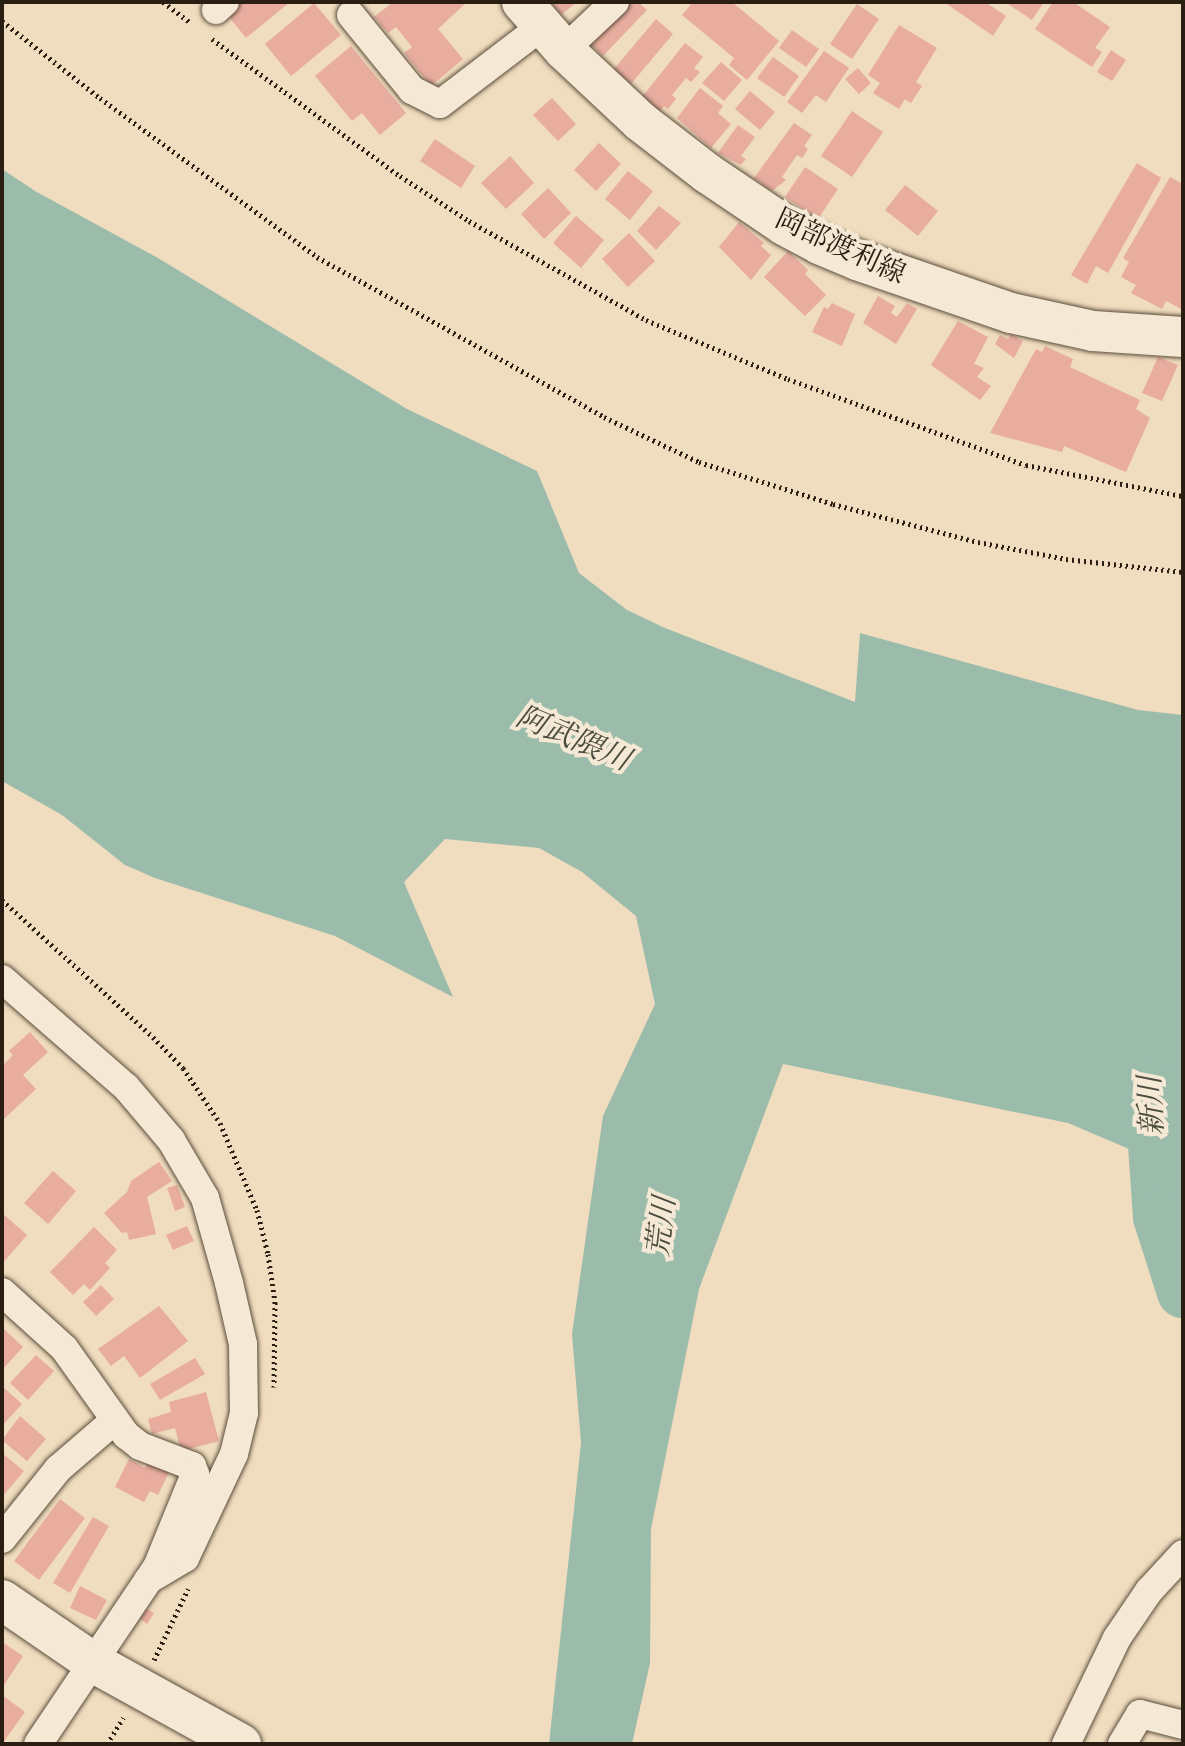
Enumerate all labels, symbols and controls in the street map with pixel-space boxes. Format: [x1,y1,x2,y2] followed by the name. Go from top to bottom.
[769,202,911,292] street label: 岡部渡利線
[511,699,635,779] water label: 阿武隈川
[1132,1075,1172,1137] water label: 新川
[640,1195,684,1259] water label: 荒川

